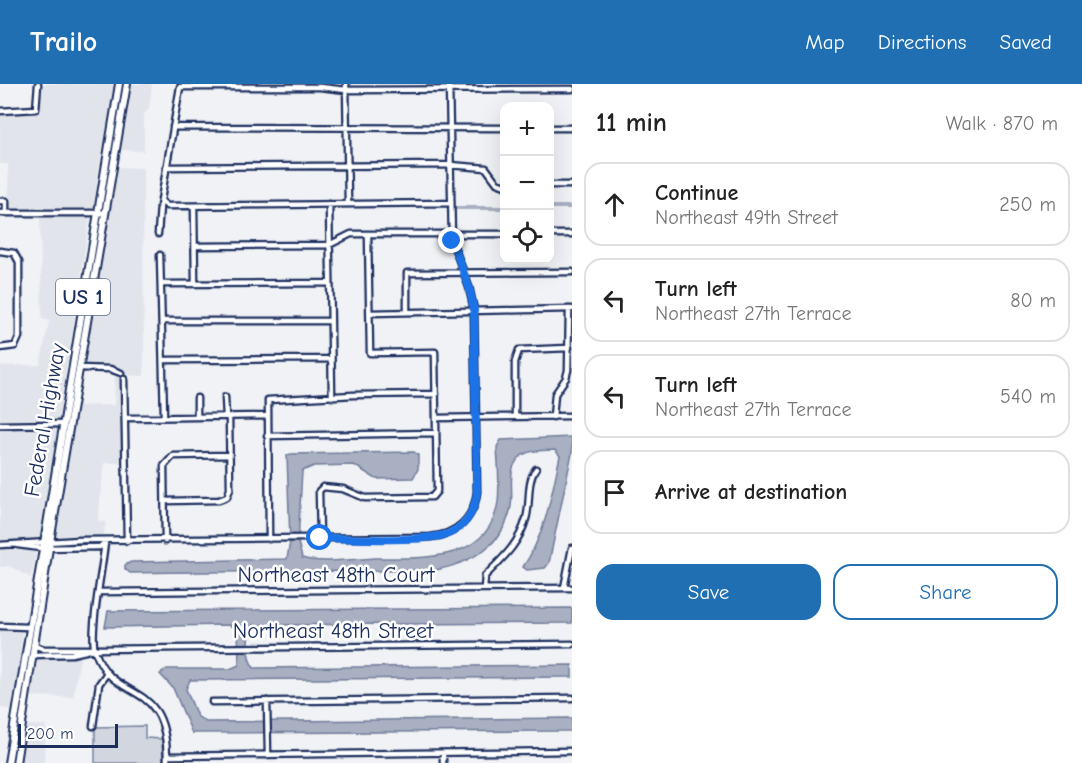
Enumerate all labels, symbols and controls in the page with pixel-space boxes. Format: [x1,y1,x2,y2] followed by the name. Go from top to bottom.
[30,26,97,58] text: Trailo
[805,30,845,54] text: Map
[878,30,967,54] text: Directions
[1000,30,1052,54] text: Saved
[500,102,554,264] map controls
[500,102,554,156] button: +
[596,108,667,138] text: 11 min
[946,112,1058,135] text: Walk · 870 m
[500,156,554,210] button: −
[655,180,738,206] text: Continue
[598,188,631,221] icon: ahead
[999,193,1056,216] text: 250 m
[655,206,838,229] text: Northeast 49th Street
[500,210,554,264] button: locate
[438,227,464,253] route end
[655,276,737,302] text: Turn left
[56,279,110,315] road number: US 1
[598,284,631,317] icon: left
[1010,289,1056,312] text: 80 m
[655,302,852,325] text: Northeast 27th Terrace
[19,341,71,499] street label: Federal Highway
[655,372,737,398] text: Turn left
[598,380,631,413] icon: left
[1000,385,1056,408] text: 540 m
[655,398,852,421] text: Northeast 27th Terrace
[598,476,631,509] icon: arrive
[655,479,847,505] text: Arrive at destination
[306,524,332,550] route start
[238,562,435,588] street label: Northeast 48th Court
[596,564,821,620] button: Save
[833,564,1058,620] button: Share
[233,618,434,644] street label: Northeast 48th Street
[18,721,118,748] scale bar
[27,725,73,743] text: 200 m

